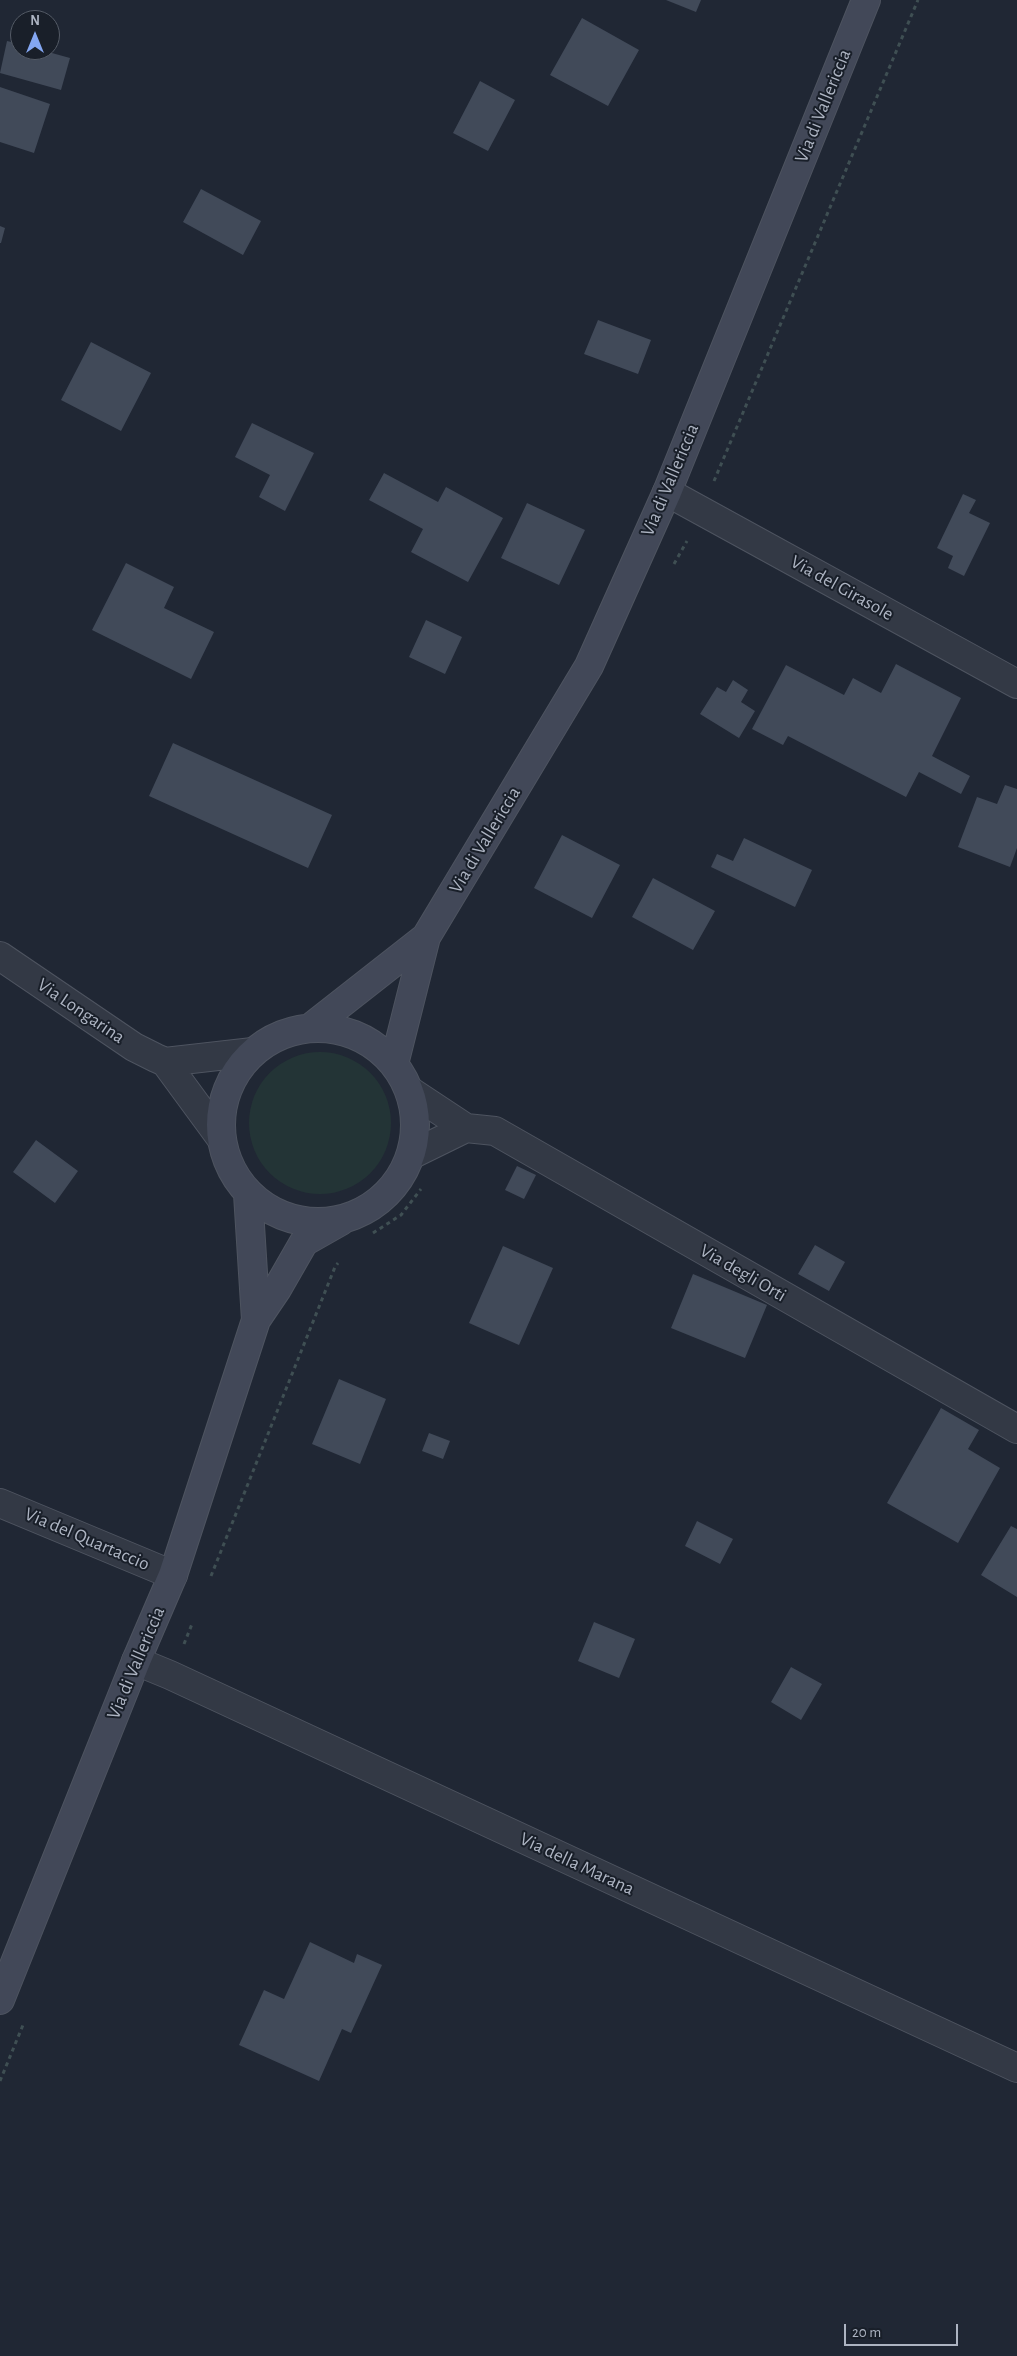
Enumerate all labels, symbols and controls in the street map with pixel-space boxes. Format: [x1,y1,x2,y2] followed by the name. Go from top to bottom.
[10,10,60,60] north arrow
[30,14,40,28] text: N
[790,46,856,166] street label: Via di Vallericcia
[636,420,704,540] street label: Via di Vallericcia
[787,550,897,626] street label: Via del Girasole
[444,783,526,897] street label: Via di Vallericcia
[33,973,129,1049] street label: Via Longarina
[696,1239,790,1307] street label: Via degli Orti
[21,1502,153,1576] street label: Via del Quartaccio
[102,1603,170,1723] street label: Via di Vallericcia
[516,1828,638,1900] street label: Via della Marana
[847,2314,961,2346] scale bar
[852,2325,881,2340] text: 20 m

